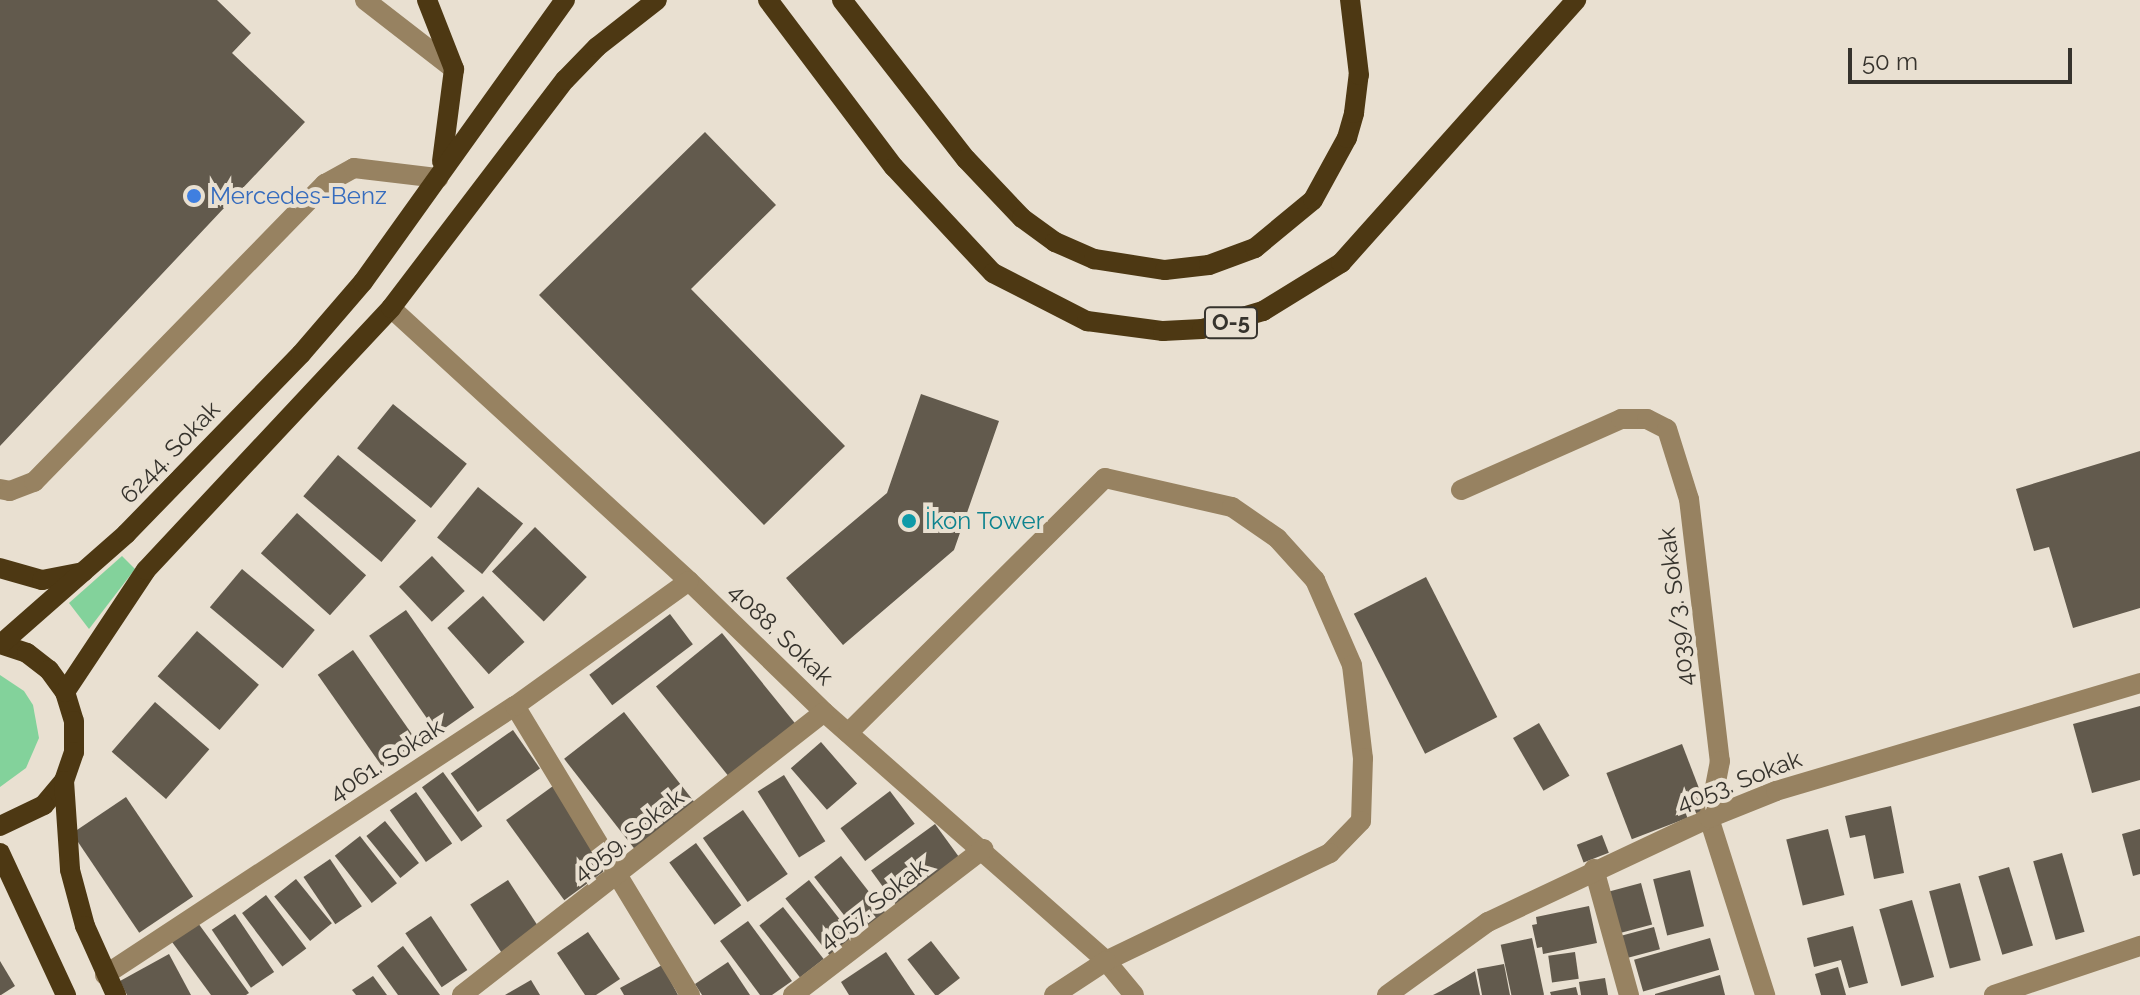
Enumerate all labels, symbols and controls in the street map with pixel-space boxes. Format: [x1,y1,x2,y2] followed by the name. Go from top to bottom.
[1852,32,2076,82] scale bar
[1862,47,1918,76] text: 50 m
[210,182,387,210] place label: Mercedes-Benz
[185,187,203,205] marker: Mercedes-Benz
[1203,305,1259,341] road number: O-5
[114,395,226,509] street label: 6244. Sokak
[925,507,1045,535] place label: İkon Tower
[900,512,918,530] marker: İkon Tower
[1652,526,1700,688] street label: 4039/3. Sokak
[723,577,839,691] street label: 4088. Sokak
[323,712,449,808] street label: 4061. Sokak
[1672,744,1806,818] street label: 4053. Sokak
[567,783,689,887] street label: 4059. Sokak
[813,853,933,955] street label: 4057. Sokak

